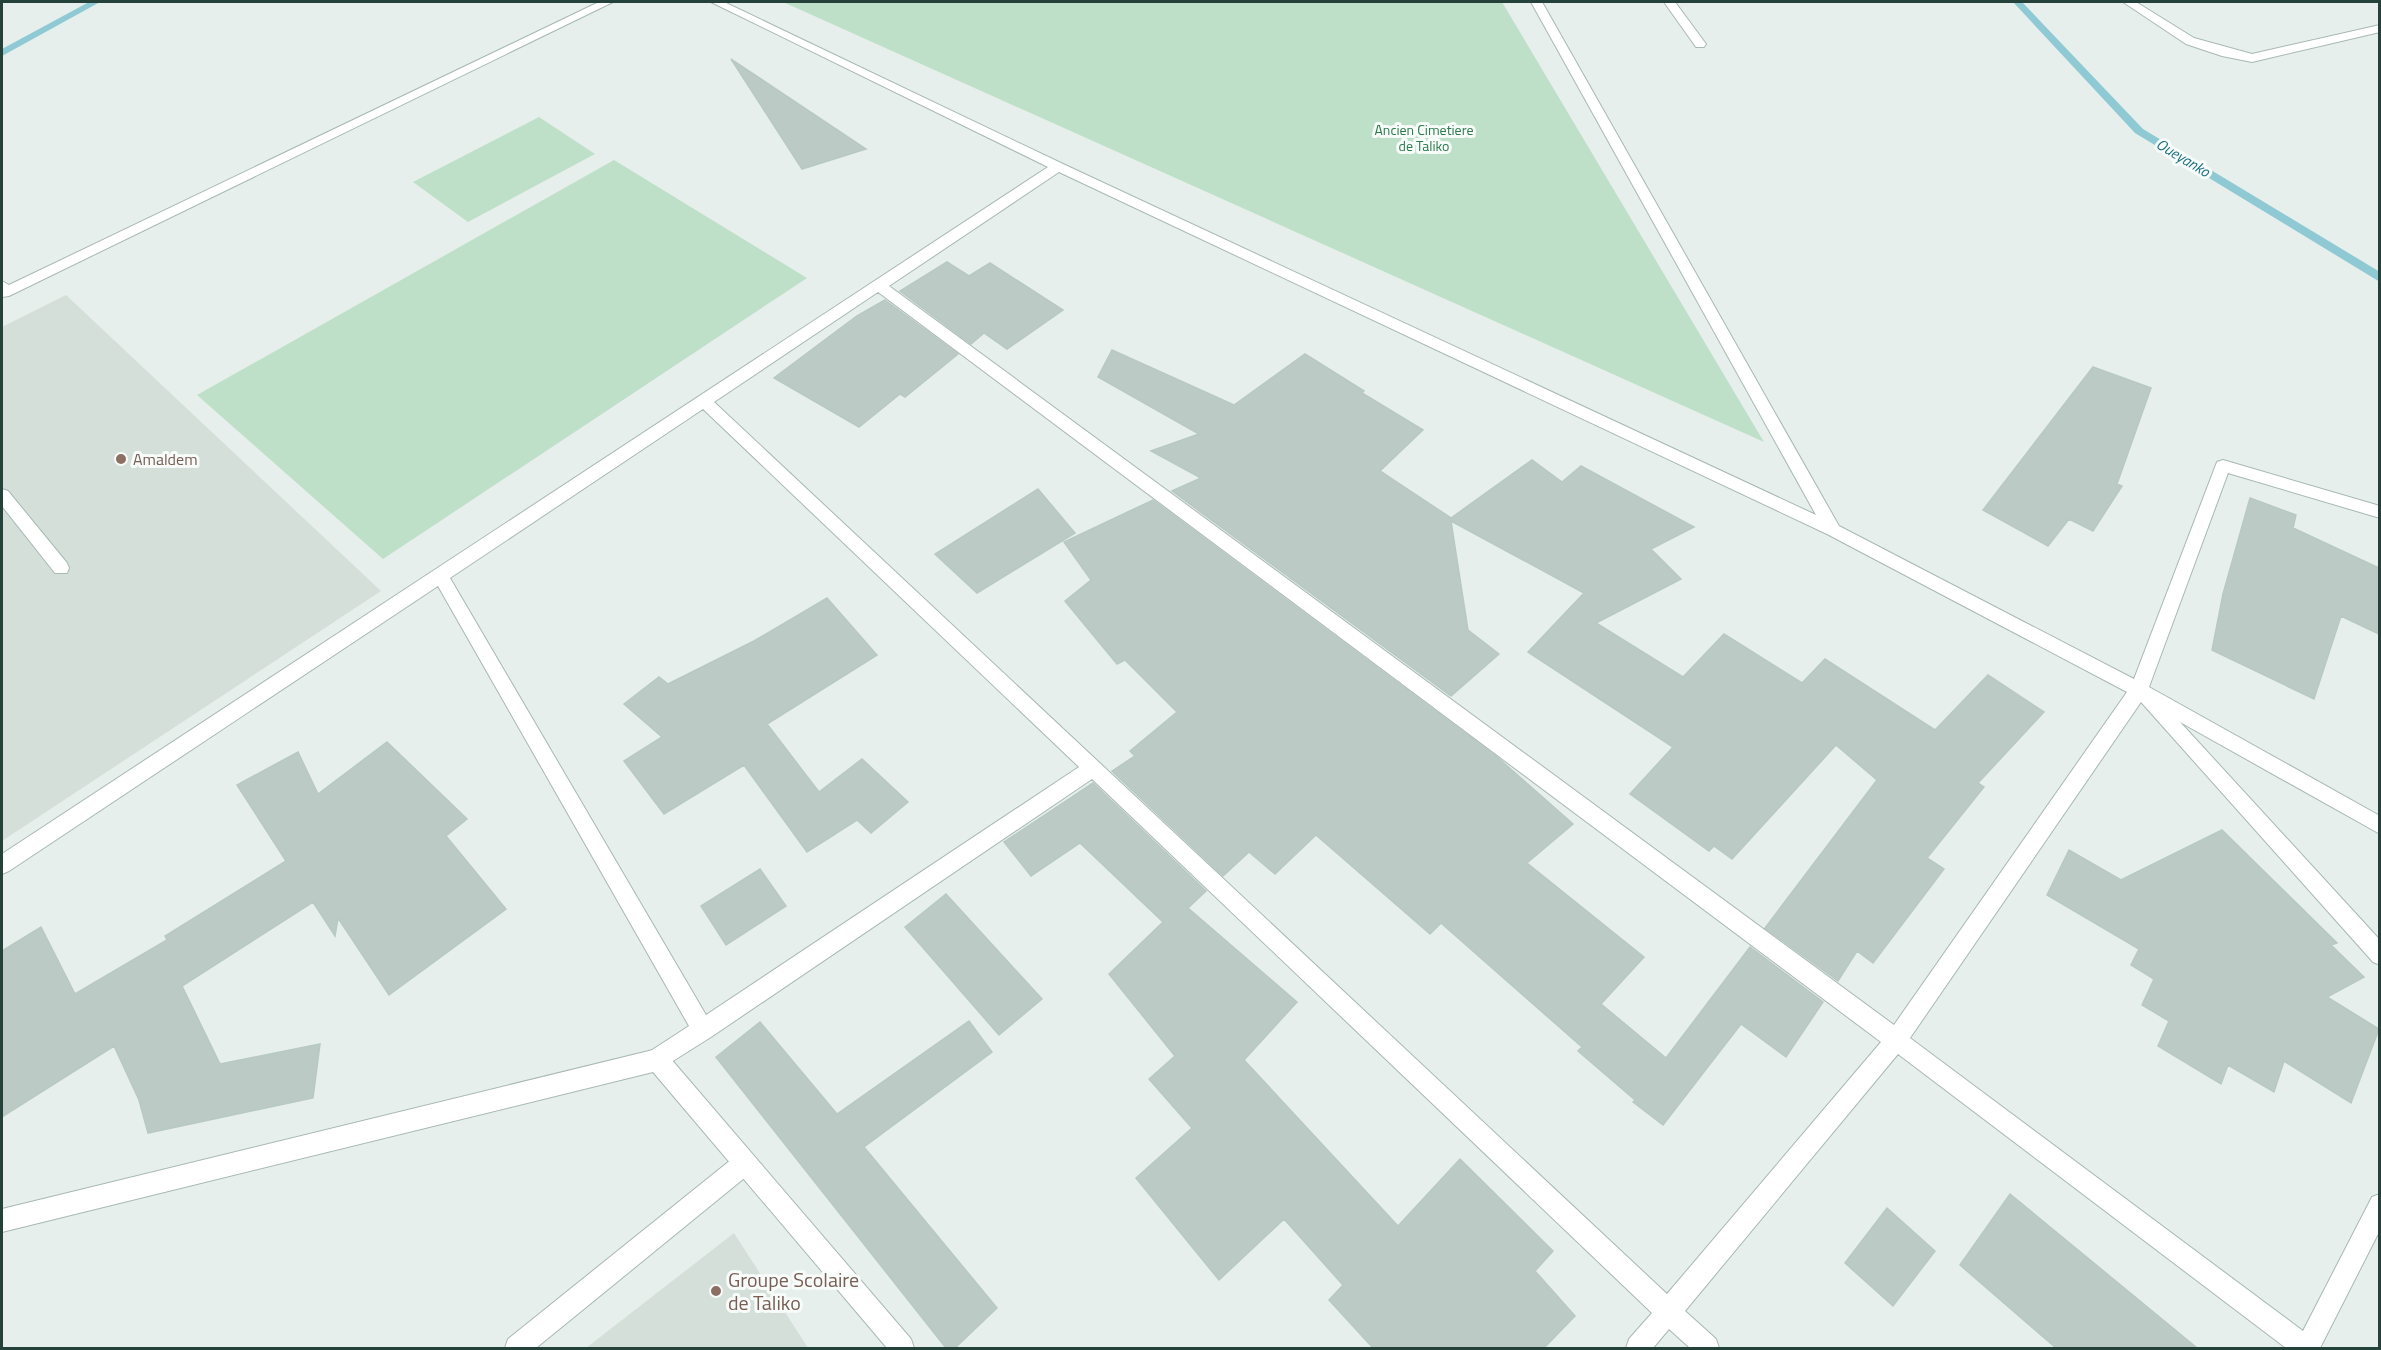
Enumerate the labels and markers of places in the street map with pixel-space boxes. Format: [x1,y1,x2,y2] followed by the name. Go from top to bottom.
[133,447,198,471] place label: Amaldem
[114,452,128,466] marker: Amaldem
[728,1264,859,1318] place label: Groupe Scolaire de Taliko
[709,1284,723,1298] marker: Groupe Scolaire de Taliko

